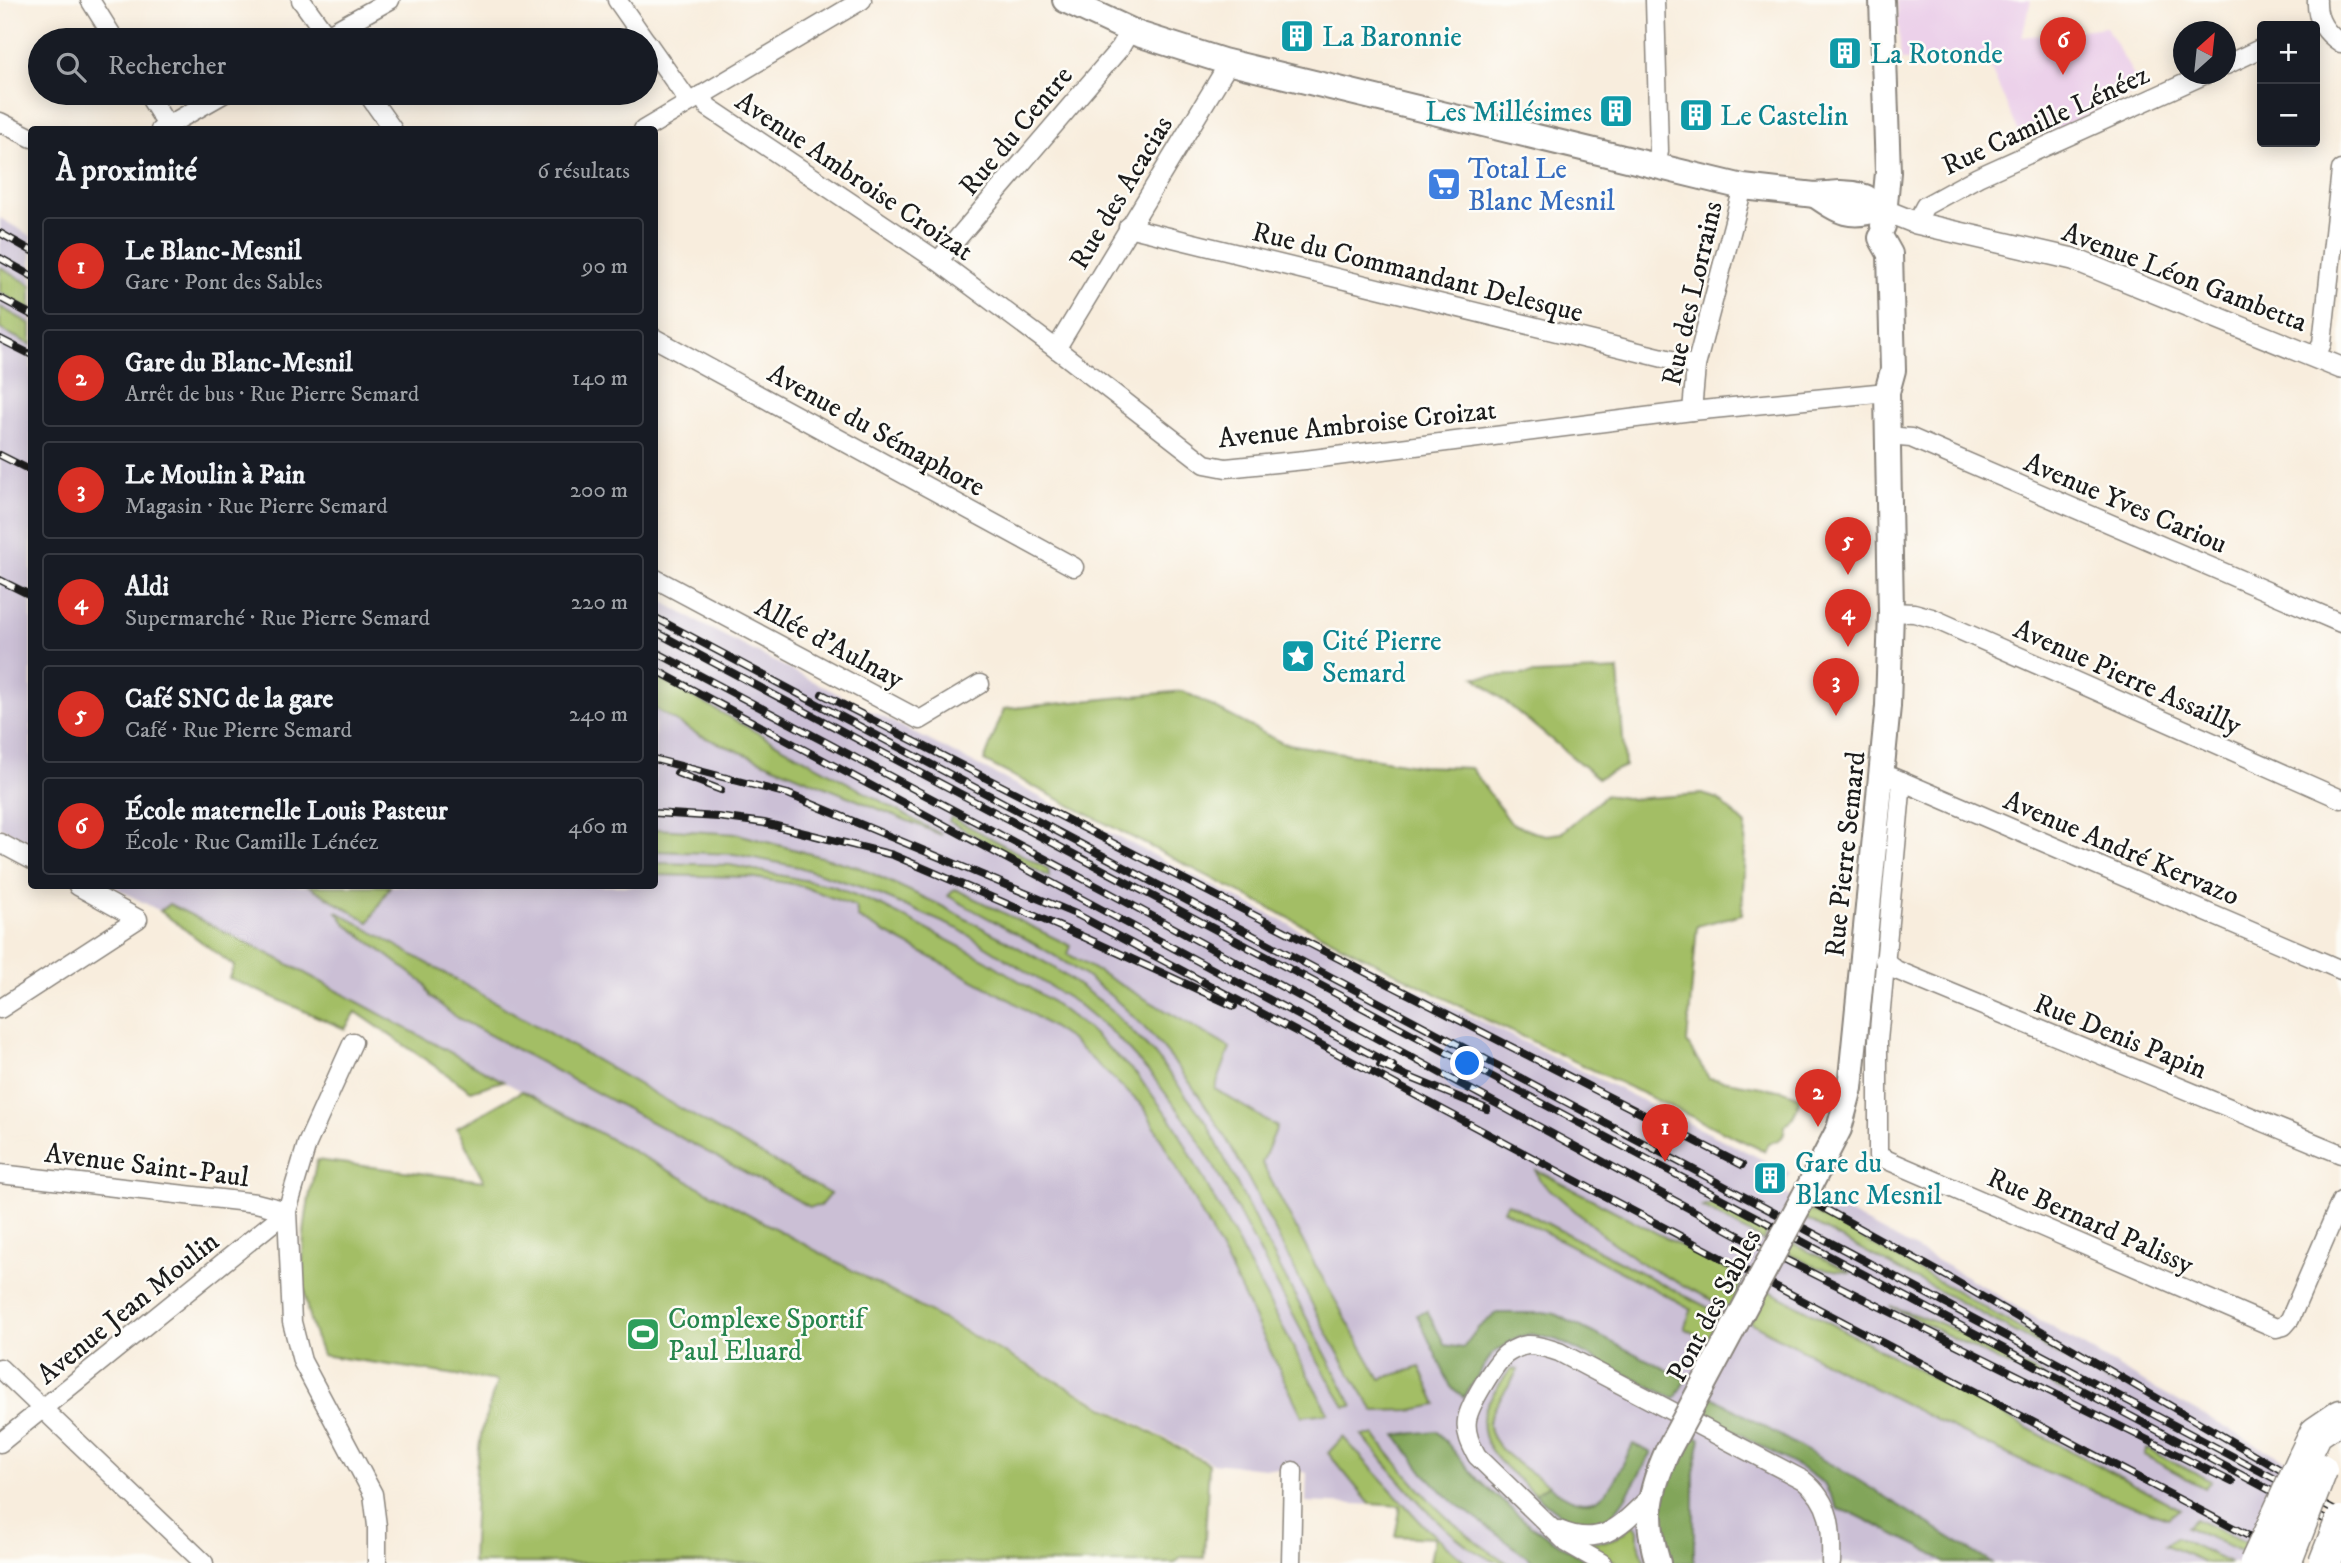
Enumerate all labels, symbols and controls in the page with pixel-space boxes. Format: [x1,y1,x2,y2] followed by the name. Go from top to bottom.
[1278,17,1316,55] building icon: La Baronnie
[2040,17,2086,75] pin: 6
[1322,20,1462,55] place label: La Baronnie
[2173,21,2236,84] north arrow
[2257,21,2320,147] map controls
[2257,21,2320,84] button: +
[28,28,658,105] search box
[1826,34,1864,72] building icon: La Rotonde
[1870,37,2003,72] place label: La Rotonde
[52,48,90,86] icon: search
[108,50,226,83] text: Rechercher
[1937,57,2155,184] street label: Rue Camille Lénéez
[952,59,1081,203] street label: Rue du Centre
[729,84,980,269] street label: Avenue Ambroise Croizat
[2257,84,2320,147] button: −
[1597,92,1635,130] building icon: Les Millésimes
[1425,95,1592,130] place label: Les Millésimes
[1677,96,1715,134] building icon: Le Castelin
[1720,99,1849,134] place label: Le Castelin
[1062,110,1181,276] street label: Rue des Acacias
[1468,152,1615,219] place label: Total Le Blanc Mesnil
[56,153,197,190] text: À proximité
[537,157,630,186] text: 6 résultats
[1425,165,1463,203] supermarket icon: Total Le Blanc Mesnil
[1654,198,1731,389] street label: Rue des Lorrains
[1248,214,1587,331] street label: Rue du Commandant Delesque
[2057,215,2312,340] street label: Avenue Léon Gambetta
[125,235,301,268] text: Le Blanc-Mesnil
[77,252,85,281] text: 1
[582,252,628,281] text: 90 m
[125,268,323,297] text: Gare · Pont des Sables
[125,347,353,380] text: Gare du Blanc-Mesnil
[761,356,991,505] street label: Avenue du Sémaphore
[75,364,87,393] text: 2
[572,364,628,393] text: 140 m
[125,380,419,409] text: Arrêt de bus · Rue Pierre Semard
[1216,392,1498,457] street label: Avenue Ambroise Croizat
[2019,445,2232,562] street label: Avenue Yves Cariou
[125,459,305,492] text: Le Moulin à Pain
[77,476,85,505] text: 3
[570,476,628,505] text: 200 m
[125,492,388,521] text: Magasin · Rue Pierre Semard
[1825,517,1871,575] pin: 5
[125,571,169,604] text: Aldi
[74,588,88,617] text: 4
[571,588,628,617] text: 220 m
[1825,589,1871,647] pin: 4
[749,590,910,697] street label: Allée d'Aulnay
[125,604,430,633] text: Supermarché · Rue Pierre Semard
[2008,611,2247,744] street label: Avenue Pierre Assailly
[1322,624,1442,691] place label: Cité Pierre Semard
[1279,637,1317,675] place icon: Cité Pierre Semard
[1813,658,1859,716] pin: 3
[125,683,333,716] text: Café SNC de la gare
[75,700,87,729] text: 5
[569,700,628,729] text: 240 m
[125,716,352,745] text: Café · Rue Pierre Semard
[1817,749,1874,959] street label: Rue Pierre Semard
[1998,783,2245,914] street label: Avenue André Kervazo
[125,795,448,828] text: École maternelle Louis Pasteur
[75,812,87,841] text: 6
[568,812,628,841] text: 460 m
[125,828,378,857] text: École · Rue Camille Lénéez
[2029,986,2212,1087] street label: Rue Denis Papin
[1450,1046,1484,1080] your location
[1795,1069,1841,1127] pin: 2
[1642,1104,1688,1162] pin: 1
[43,1136,251,1195] street label: Avenue Saint-Paul
[1795,1146,1942,1213] place label: Gare du Blanc Mesnil
[1751,1159,1789,1197] building icon: Gare du Blanc Mesnil
[1982,1160,2200,1283] street label: Rue Bernard Palissy
[1659,1223,1769,1388] street label: Pont des Sables
[30,1224,226,1392] street label: Avenue Jean Moulin
[668,1302,868,1369] place label: Complexe Sportif Paul Eluard
[624,1315,662,1353] sports icon: Complexe Sportif Paul Eluard

